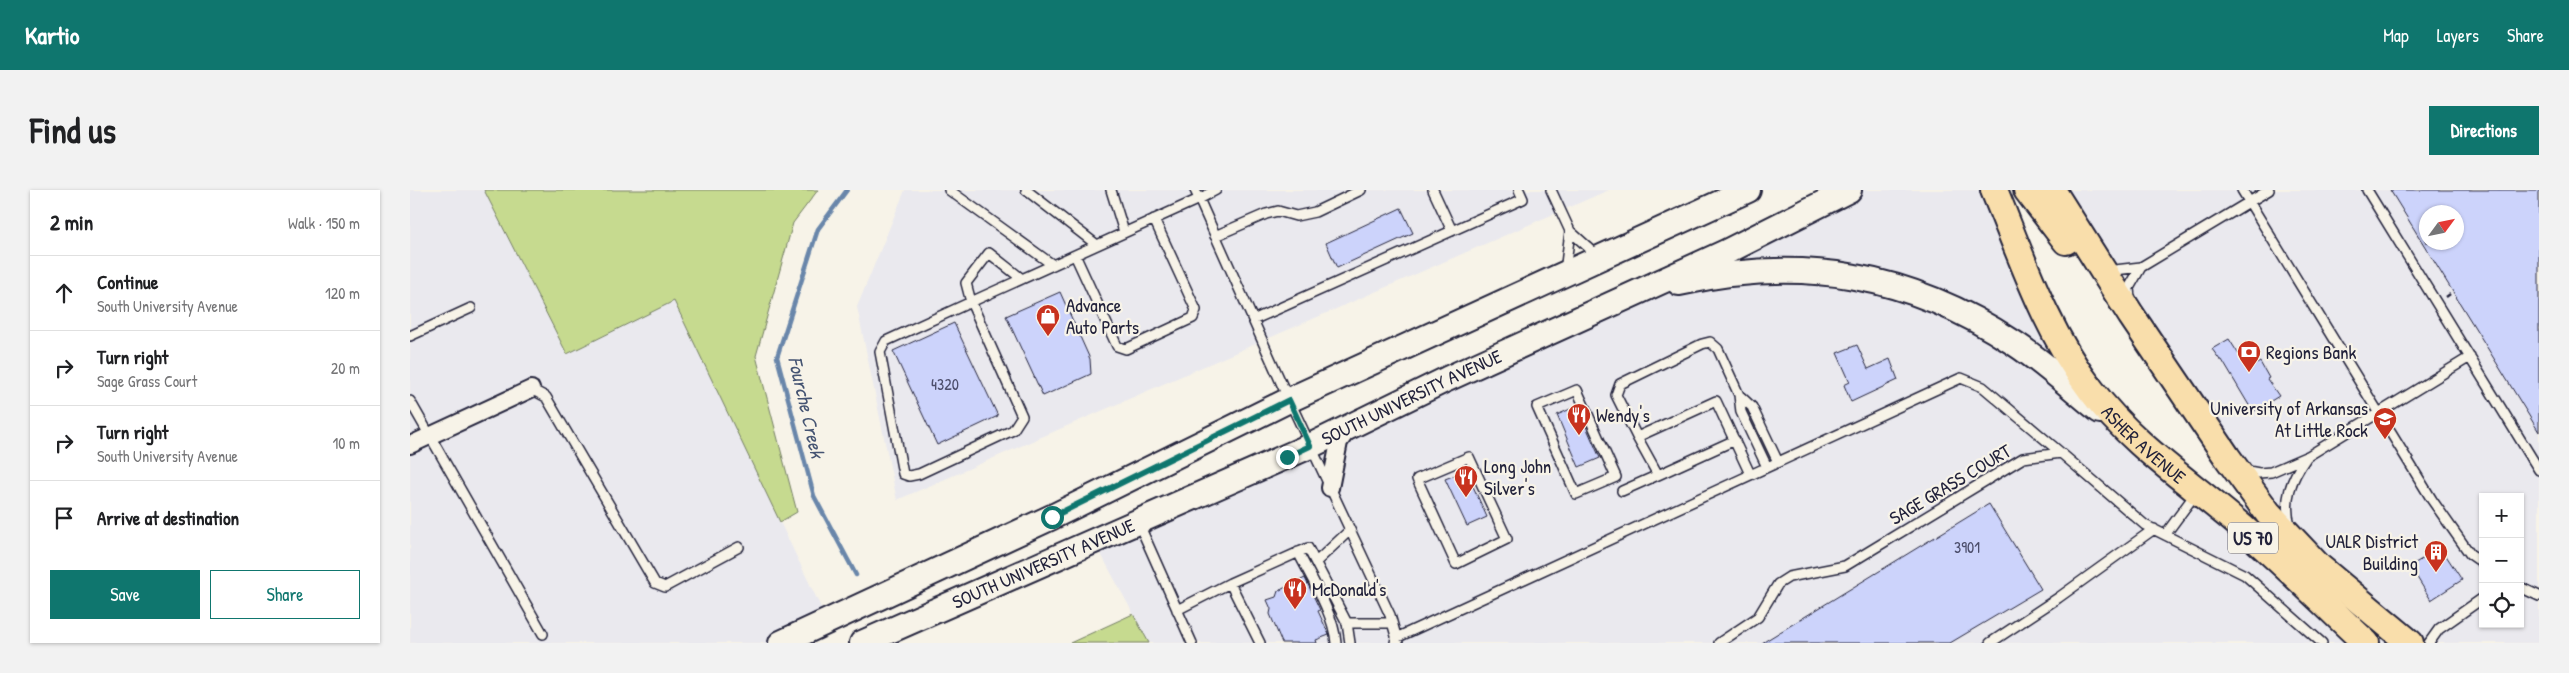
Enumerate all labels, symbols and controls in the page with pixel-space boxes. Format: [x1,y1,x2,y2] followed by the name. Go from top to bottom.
[25,19,80,51] text: Kartio
[2383,23,2409,48] text: Map
[2437,23,2479,48] text: Layers
[2507,23,2544,48] text: Share
[2429,106,2539,155] button: Directions
[30,107,116,154] text: Find us
[2419,205,2464,250] north arrow
[50,208,93,237] text: 2 min
[288,212,360,234] text: Walk · 150 m
[97,269,158,295] text: Continue
[50,279,78,307] icon: ahead
[325,282,360,304] text: 120 m
[1066,292,1139,340] place label: Advance Auto Parts
[97,295,238,317] text: South University Avenue
[1035,303,1061,337] shop icon: Advance Auto Parts
[2236,339,2262,373] bank icon: Regions Bank
[2266,339,2356,365] place label: Regions Bank
[1317,343,1506,451] street label: SOUTH UNIVERSITY AVENUE
[97,344,168,370] text: Turn right
[50,354,78,382] icon: right
[782,354,832,462] water label: Fourche Creek
[331,357,360,379] text: 20 m
[97,370,197,392] text: Sage Grass Court
[931,373,959,395] house number: 4320
[2210,395,2368,443] place label: University of Arkansas At Little Rock
[2096,399,2192,490] street label: ASHER AVENUE
[1566,402,1592,436] restaurant icon: Wendy's
[1596,402,1650,428] place label: Wendy's
[2372,406,2398,440] school or university icon: University of Arkansas At Little Rock
[97,419,168,445] text: Turn right
[50,429,78,457] icon: right
[332,432,360,454] text: 10 m
[1884,437,2017,531] street label: SAGE GRASS COURT
[97,445,238,467] text: South University Avenue
[1276,446,1299,469] route end
[1484,453,1551,501] place label: Long John Silver's
[1453,464,1479,498] restaurant icon: Long John Silver's
[2479,493,2524,628] map controls
[2479,493,2524,538] button: +
[50,504,78,532] icon: arrive
[97,505,239,531] text: Arrive at destination
[1041,506,1064,529] route start
[948,512,1139,615] street label: SOUTH UNIVERSITY AVENUE
[2228,522,2278,553] road number: US 70
[2326,528,2418,576] place label: UALR District Building
[1954,536,1980,558] house number: 3901
[2479,538,2524,583] button: −
[2423,539,2449,573] building icon: UALR District Building
[50,570,200,619] button: Save
[210,570,360,619] button: Share
[1282,576,1308,610] restaurant icon: McDonald's
[1312,576,1386,602] place label: McDonald's
[2479,583,2524,628] button: locate

